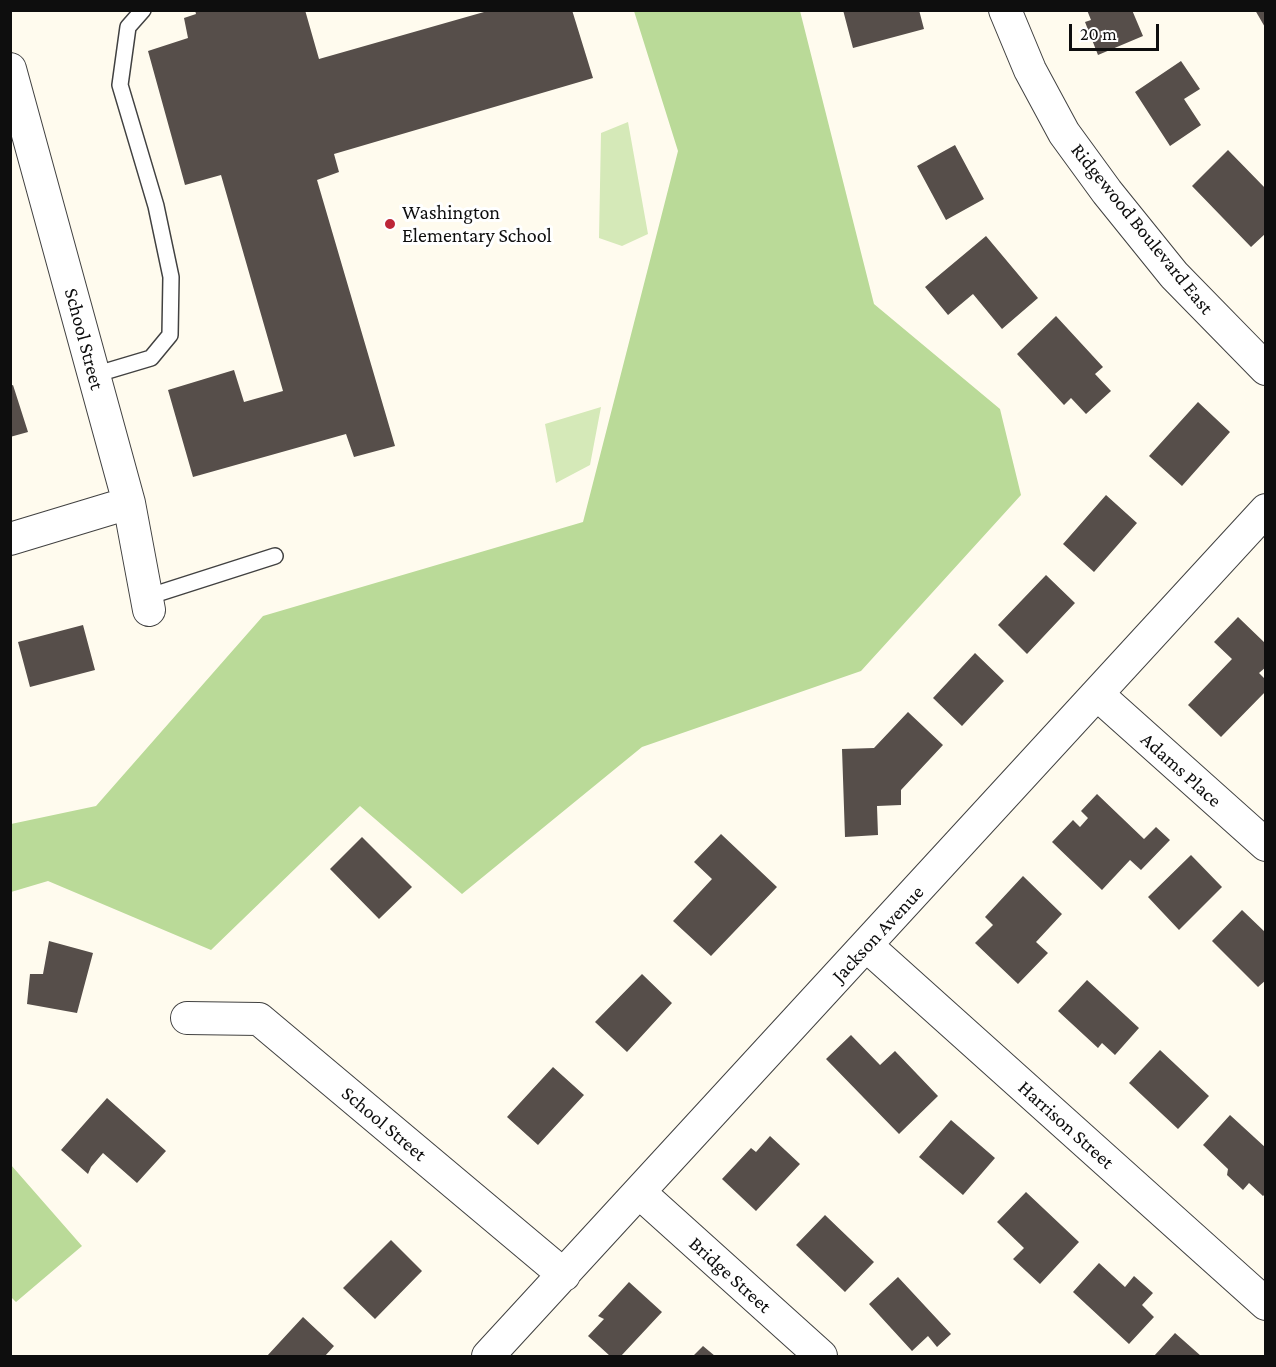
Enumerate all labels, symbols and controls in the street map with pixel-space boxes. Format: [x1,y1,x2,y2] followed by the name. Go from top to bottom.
[1072,12,1162,50] scale bar
[1080,24,1117,44] text: 20 m
[1066,139,1218,319] street label: Ridgewood Boulevard East
[402,201,552,248] place label: Washington Elementary School
[383,217,397,231] marker: Washington Elementary School
[59,286,109,392] street label: School Street
[1136,728,1226,812] street label: Adams Place
[827,880,929,988] street label: Jackson Avenue
[1013,1076,1119,1174] street label: Harrison Street
[336,1081,432,1167] street label: School Street
[684,1232,776,1318] street label: Bridge Street

